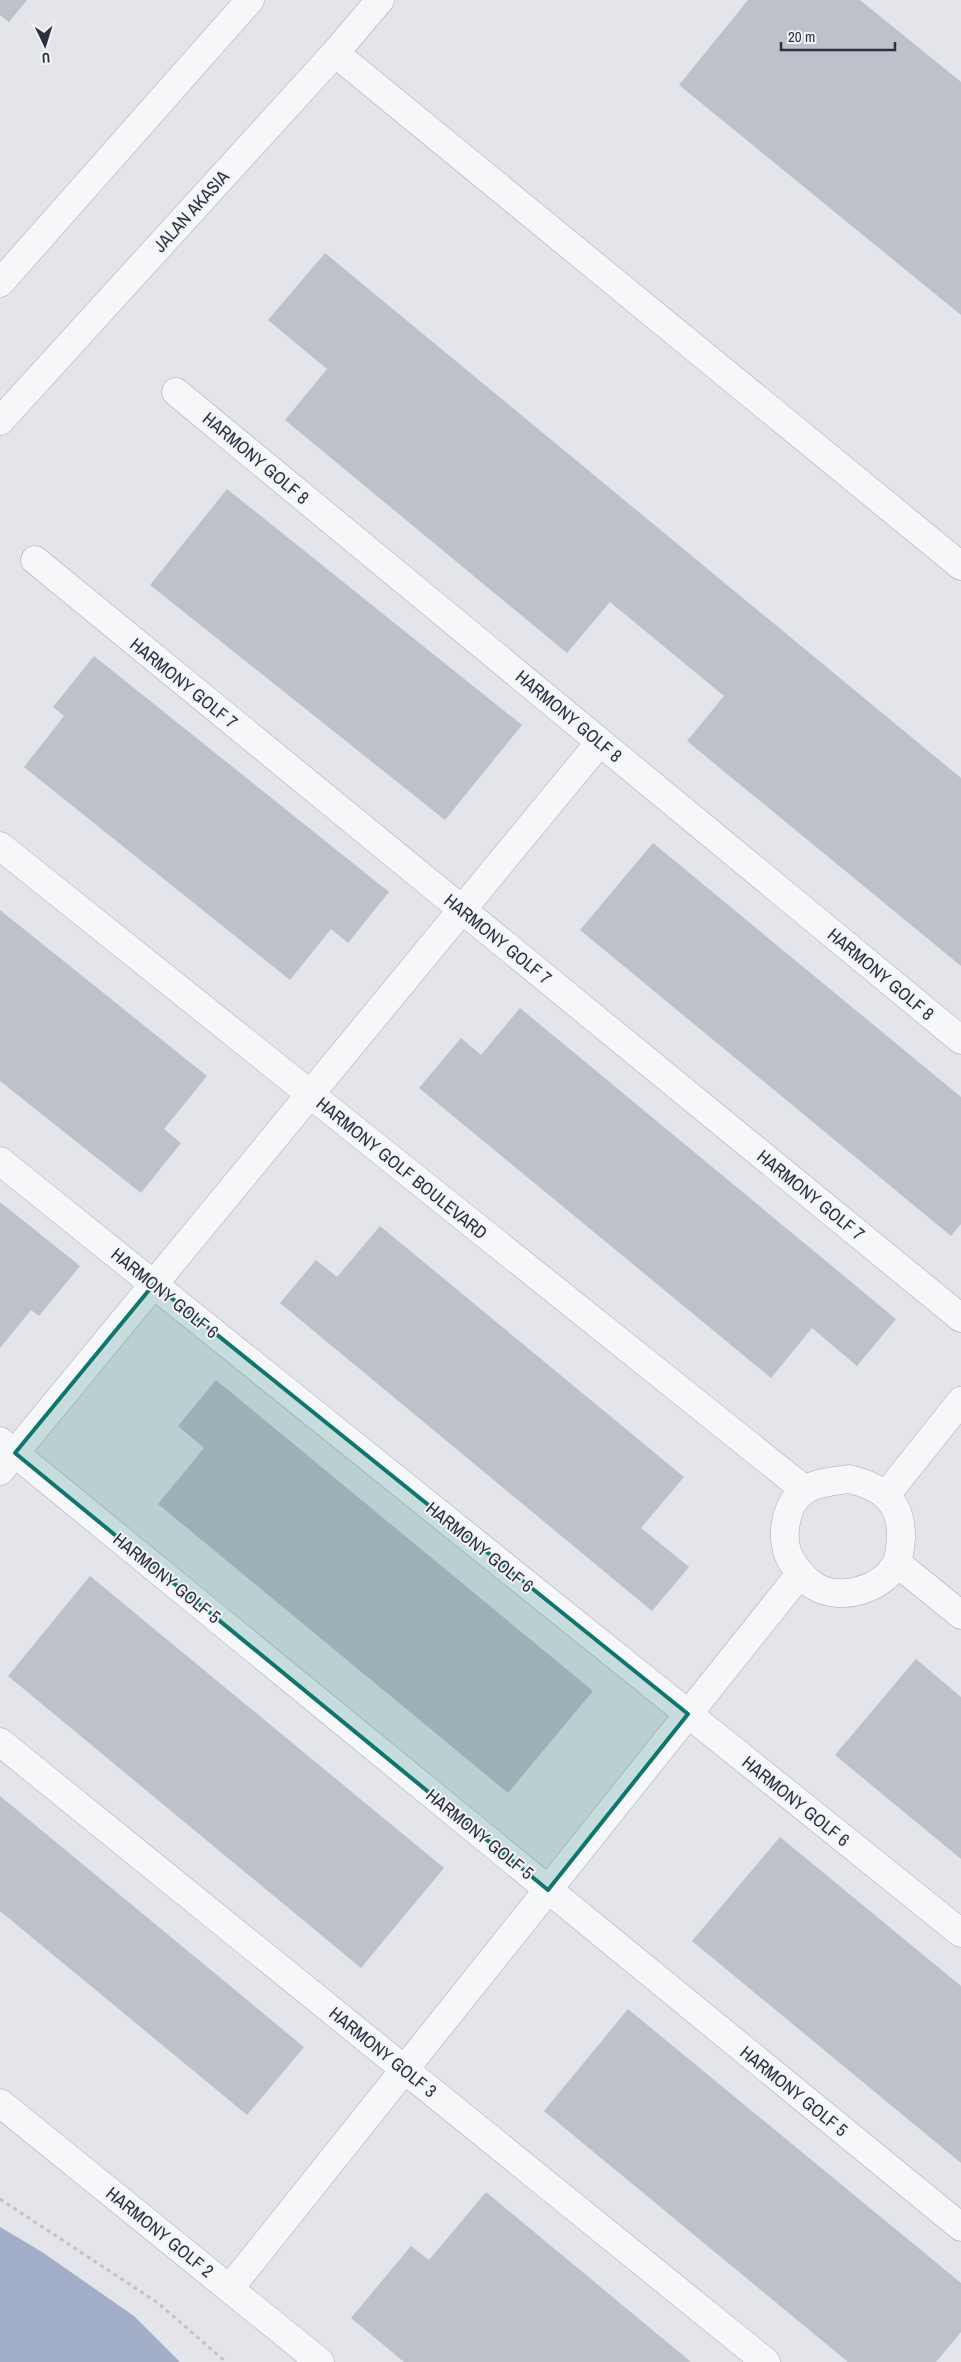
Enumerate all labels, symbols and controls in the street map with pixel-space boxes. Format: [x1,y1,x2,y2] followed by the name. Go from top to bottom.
[20,20,70,70] north arrow
[781,20,895,52] scale bar
[788,26,815,47] text: 20 m
[41,49,51,67] text: U
[147,164,235,257] street label: JALAN AKASIA
[197,406,315,510] street label: HARMONY GOLF 8
[125,632,243,734] street label: HARMONY GOLF 7
[510,664,628,768] street label: HARMONY GOLF 8
[439,888,557,990] street label: HARMONY GOLF 7
[822,922,940,1026] street label: HARMONY GOLF 8
[311,1091,493,1245] street label: HARMONY GOLF BOULEVARD
[752,1144,870,1246] street label: HARMONY GOLF 7
[106,1242,224,1344] street label: HARMONY GOLF 6
[421,1496,539,1598] street label: HARMONY GOLF 6
[108,1527,226,1629] street label: HARMONY GOLF 5
[737,1750,855,1852] street label: HARMONY GOLF 6
[421,1783,539,1885] street label: HARMONY GOLF 5
[324,2001,442,2103] street label: HARMONY GOLF 3
[735,2040,853,2142] street label: HARMONY GOLF 5
[101,2181,219,2283] street label: HARMONY GOLF 2

